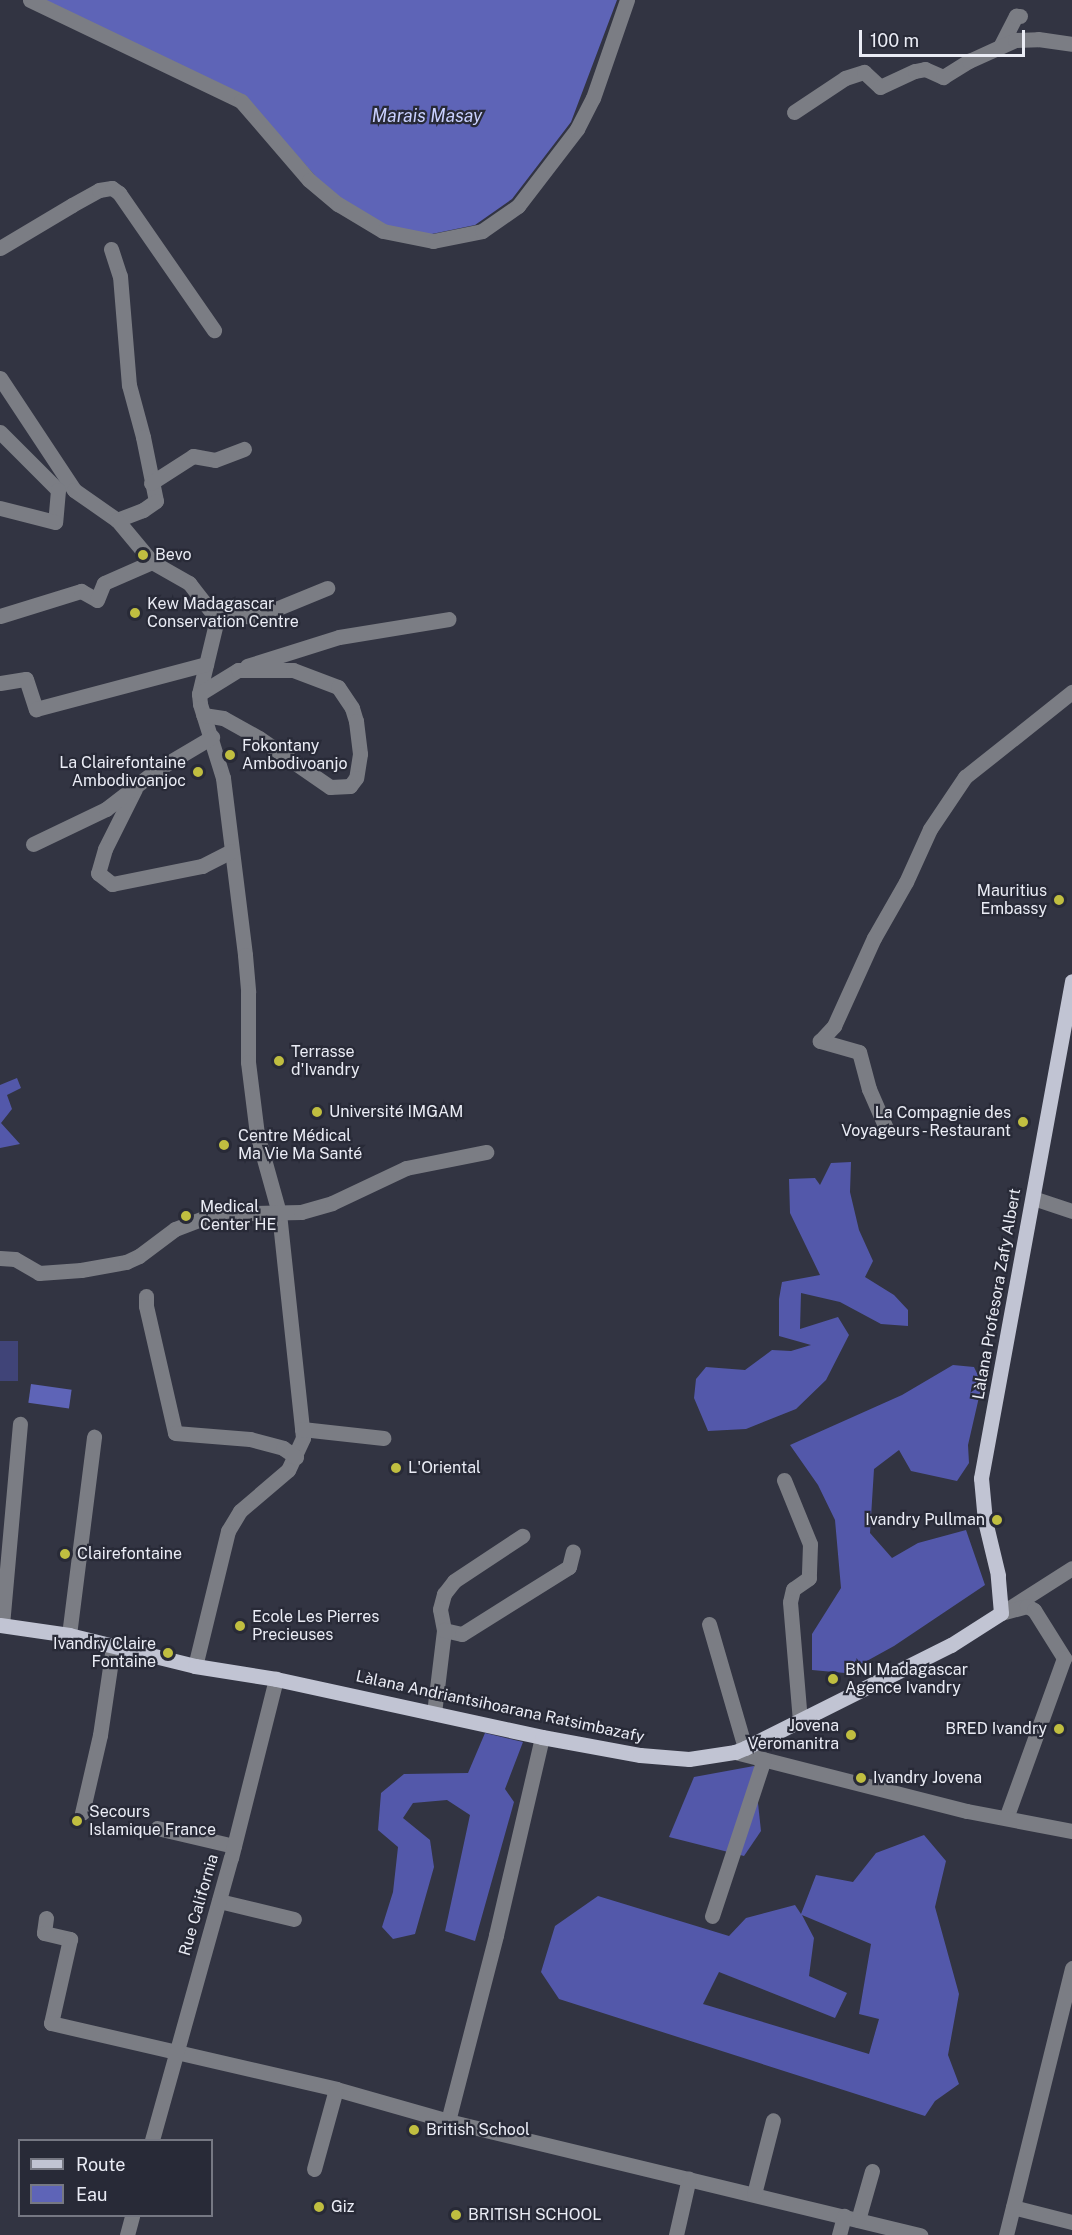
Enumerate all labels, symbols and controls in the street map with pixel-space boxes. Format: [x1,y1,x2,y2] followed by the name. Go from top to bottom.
[862,18,1028,56] scale bar
[870,30,919,51] text: 100 m
[372,105,482,127] water label: Marais Masay
[155,545,192,565] place label: Bevo
[136,548,150,562] marker: Bevo
[147,594,299,632] place label: Kew Madagascar Conservation Centre
[128,606,142,620] marker: Kew Madagascar Conservation Centre
[242,736,348,774] place label: Fokontany Ambodivoanjo
[223,748,237,762] marker: Fokontany Ambodivoanjo
[59,753,186,791] place label: La Clairefontaine Ambodivoanjoc
[191,765,205,779] marker: La Clairefontaine Ambodivoanjoc
[977,881,1047,919] place label: Mauritius Embassy
[1052,893,1066,907] marker: Mauritius Embassy
[291,1042,360,1080] place label: Terrasse d'Ivandry
[272,1054,286,1068] marker: Terrasse d'Ivandry
[329,1102,464,1122] place label: Université IMGAM
[837,1103,1011,1141] place label: La Compagnie des Voyageurs - Restaurant
[310,1105,324,1119] marker: Université IMGAM
[1016,1115,1030,1129] marker: La Compagnie des Voyageurs - Restaurant
[238,1126,363,1164] place label: Centre Médical Ma Vie Ma Santé
[215,1136,233,1154] marker: Centre Médical Ma Vie Ma Santé
[969,1187,1025,1401] street label: Làlana Profesora Zafy Albert
[200,1197,276,1235] place label: Medical Center HE
[177,1207,195,1225] marker: Medical Center HE
[408,1458,481,1478] place label: L'Oriental
[389,1461,403,1475] marker: L'Oriental
[865,1510,985,1530] place label: Ivandry Pullman
[990,1513,1004,1527] marker: Ivandry Pullman
[77,1544,182,1564] place label: Clairefontaine
[58,1547,72,1561] marker: Clairefontaine
[252,1607,380,1645] place label: Ecole Les Pierres Precieuses
[233,1619,247,1633] marker: Ecole Les Pierres Precieuses
[53,1634,156,1672] place label: Ivandry Claire Fontaine
[161,1646,175,1660] marker: Ivandry Claire Fontaine
[845,1660,968,1698] place label: BNI Madagascar Agence Ivandry
[354,1667,646,1747] street label: Làlana Andriantsihoarana Ratsimbazafy
[826,1672,840,1686] marker: BNI Madagascar Agence Ivandry
[748,1716,839,1754] place label: Jovena Veromanitra
[945,1719,1047,1739] place label: BRED Ivandry
[1052,1722,1066,1736] marker: BRED Ivandry
[844,1728,858,1742] marker: Jovena Veromanitra
[873,1768,982,1788] place label: Ivandry Jovena
[854,1771,868,1785] marker: Ivandry Jovena
[89,1802,216,1840] place label: Secours Islamique France
[70,1814,84,1828] marker: Secours Islamique France
[175,1852,223,1958] street label: Rue California
[426,2120,530,2140] place label: British School
[407,2123,421,2137] marker: British School
[18,2139,213,2217] legend
[76,2154,125,2175] text: Route
[76,2184,107,2205] text: Eau
[331,2197,354,2217] place label: Giz
[312,2200,326,2214] marker: Giz
[468,2205,601,2225] place label: BRITISH SCHOOL
[449,2208,463,2222] marker: BRITISH SCHOOL

